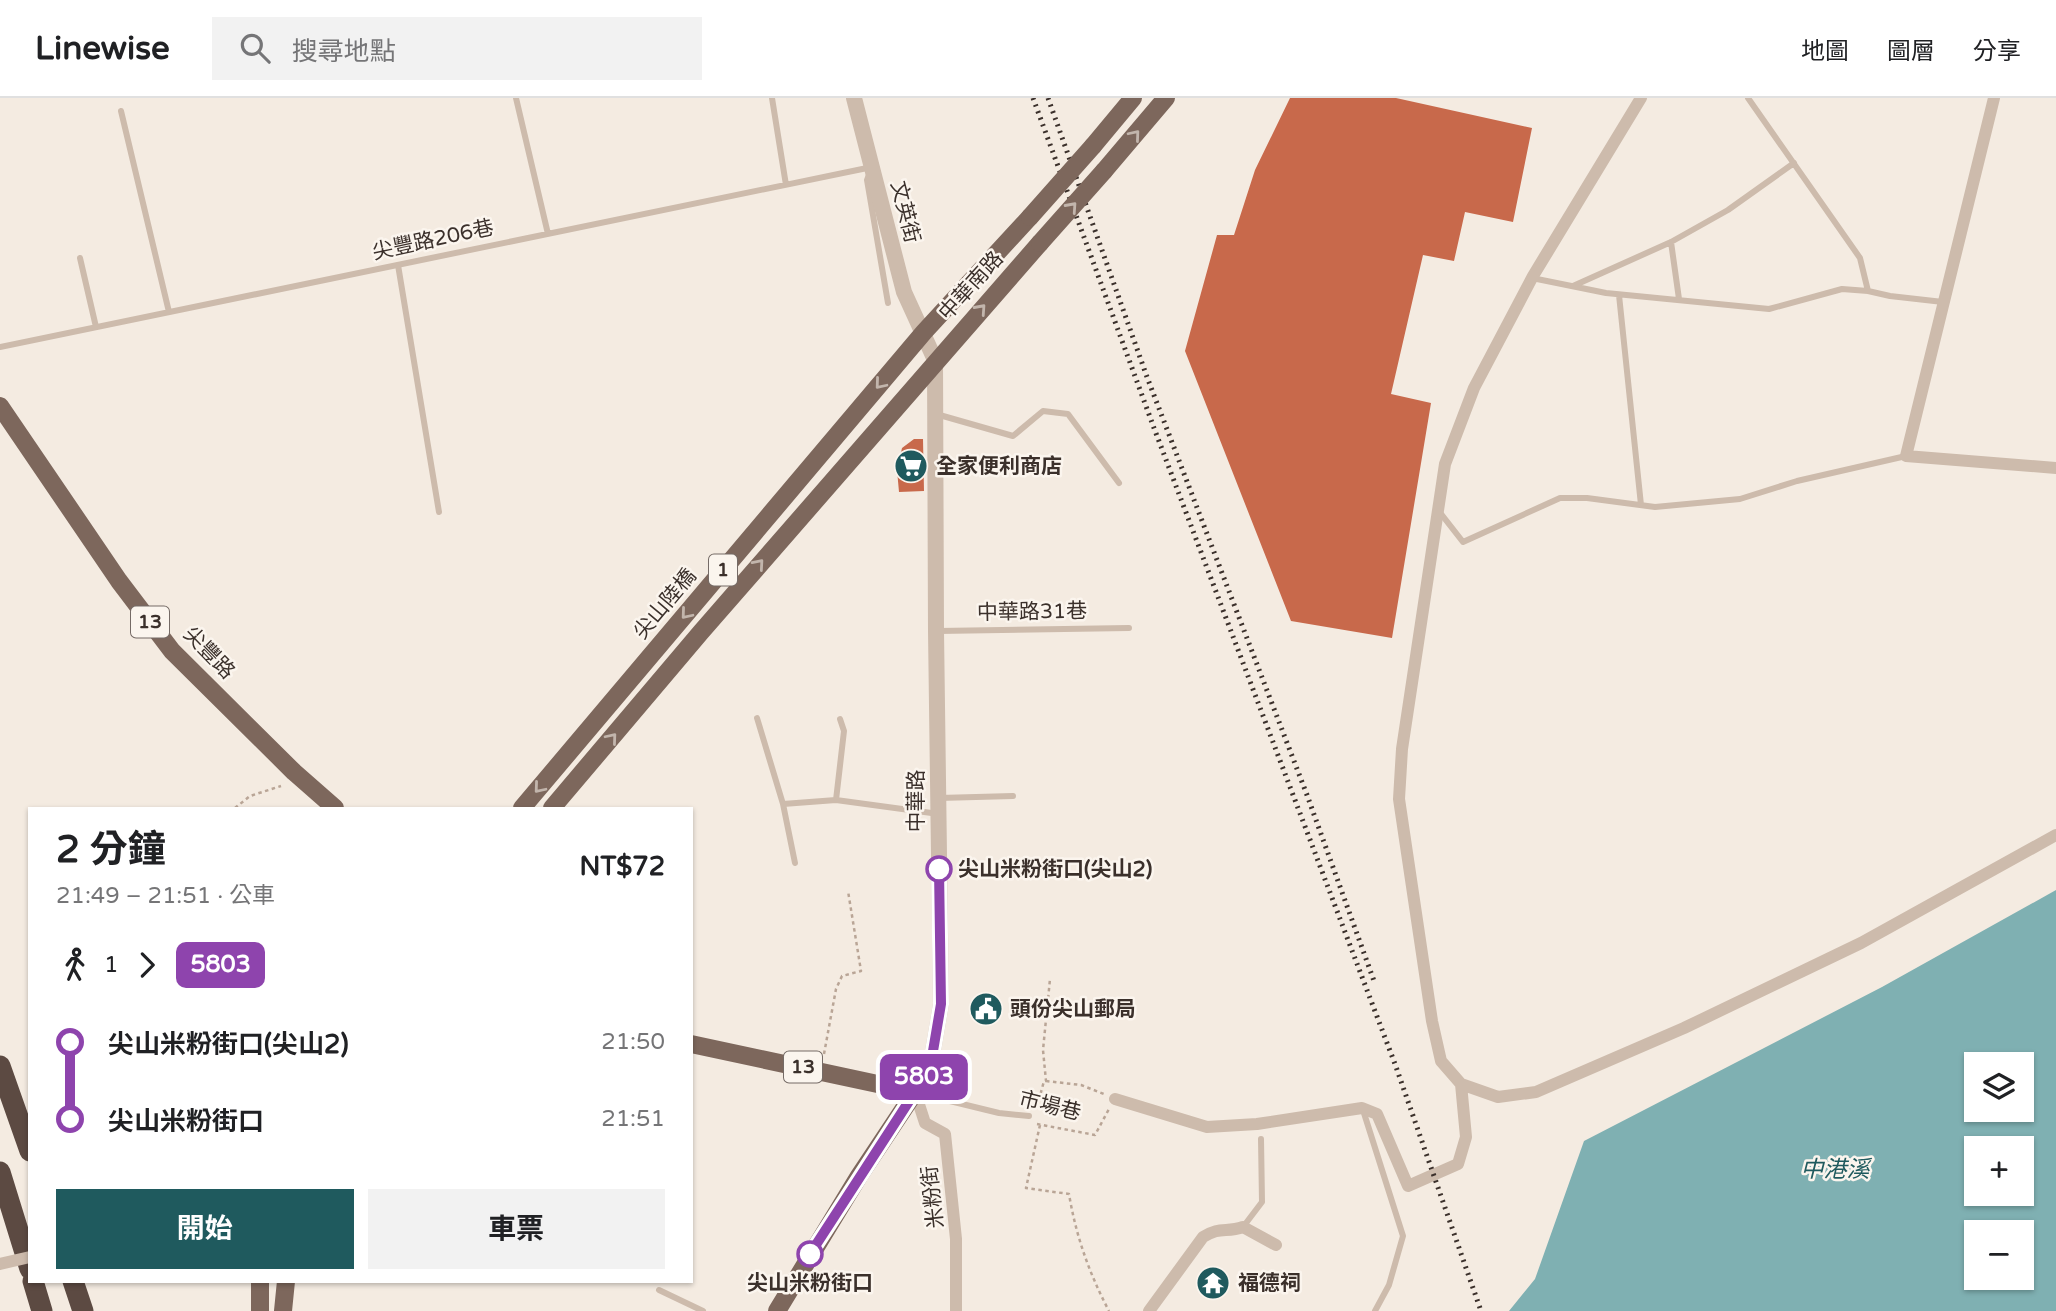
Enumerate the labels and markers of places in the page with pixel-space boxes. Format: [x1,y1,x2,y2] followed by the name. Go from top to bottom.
[892,447,930,485] supermarket icon: 全家便利商店
[936,454,1062,479] place label: 全家便利商店
[926,856,952,882] marker: 尖山米粉街口(尖山2)
[958,857,1152,882] place label: 尖山米粉街口(尖山2)
[967,990,1005,1028] public building icon: 頭份尖山郵局
[1010,997,1136,1022] place label: 頭份尖山郵局
[797,1241,823,1267] marker: 尖山米粉街口
[1194,1264,1232,1302] temple icon: 福德祠
[747,1271,873,1296] place label: 尖山米粉街口
[1238,1271,1301,1296] place label: 福德祠

